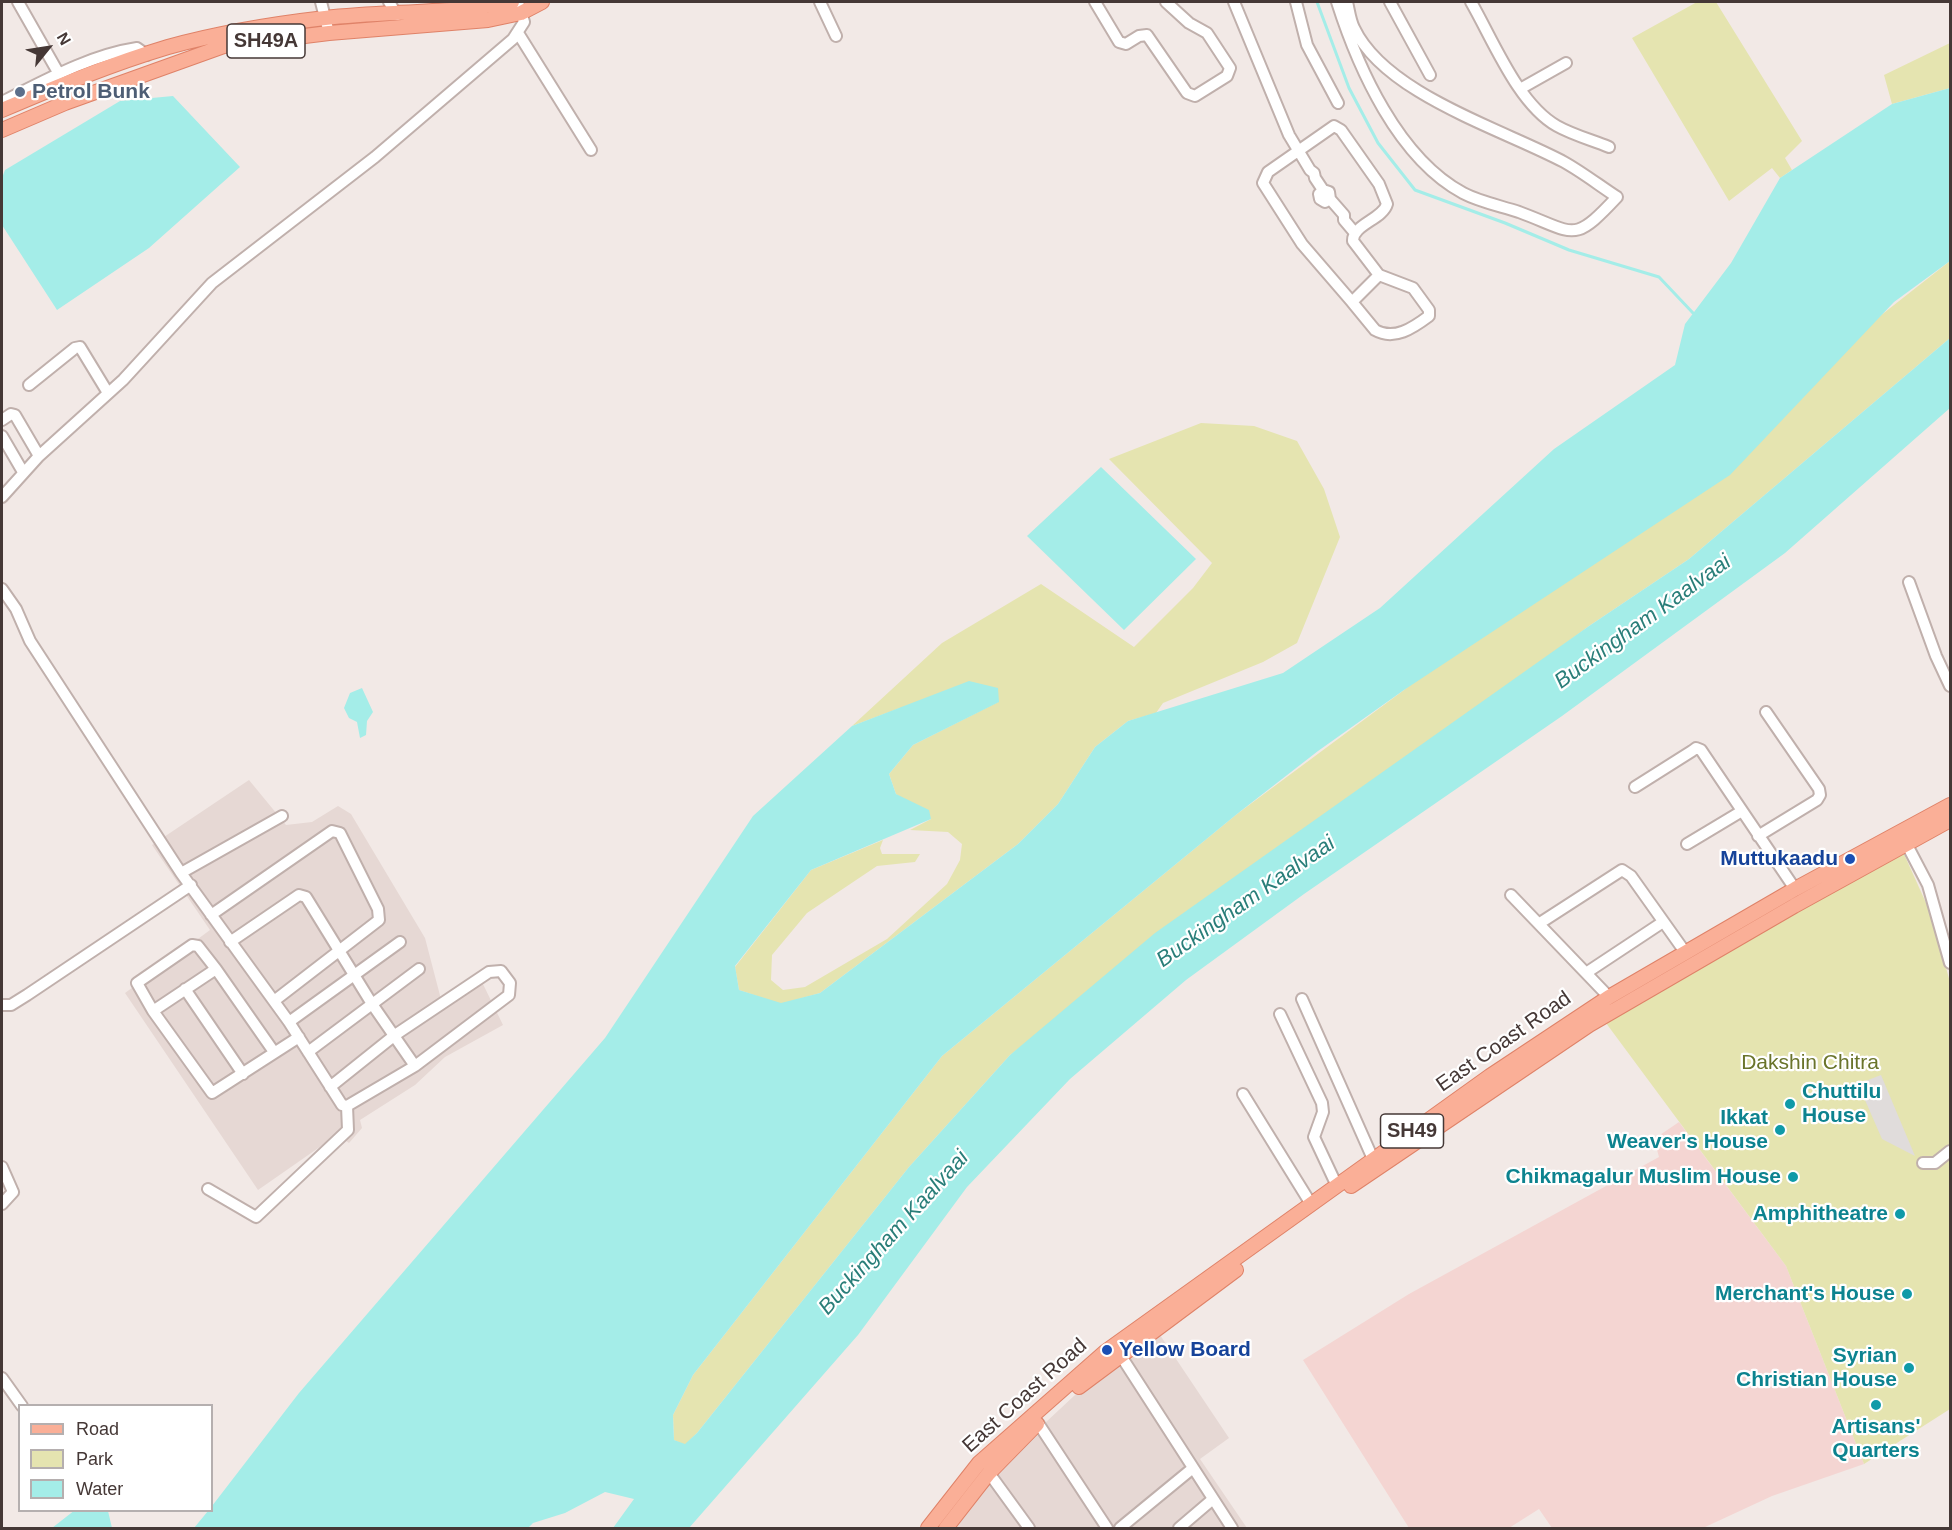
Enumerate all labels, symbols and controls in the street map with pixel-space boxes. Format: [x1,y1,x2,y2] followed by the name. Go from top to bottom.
[18,18,78,78] north arrow
[227,24,305,58] road number: SH49A
[54,29,74,48] text: N
[32,79,150,105] place label: Petrol Bunk
[13,85,27,99] marker: Petrol Bunk
[1550,549,1736,695] water label: Buckingham Kaalvaai
[1152,831,1340,973] water label: Buckingham Kaalvaai
[1720,846,1838,872] place label: Muttukaadu
[1843,852,1857,866] marker: Muttukaadu
[1432,986,1576,1098] street label: East Coast Road
[1741,1050,1879,1076] park label: Dakshin Chitra
[1802,1079,1881,1129] place label: Chuttilu House
[1783,1097,1797,1111] marker: Chuttilu House
[1607,1105,1768,1155] place label: Ikkat Weaver's House
[1380,1114,1444,1148] road number: SH49
[1773,1123,1787,1137] marker: Ikkat Weaver's House
[813,1146,975,1320] water label: Buckingham Kaalvaai
[1506,1164,1781,1190] place label: Chikmagalur Muslim House
[1786,1170,1800,1184] marker: Chikmagalur Muslim House
[1753,1201,1888,1227] place label: Amphitheatre
[1893,1207,1907,1221] marker: Amphitheatre
[1715,1281,1895,1307] place label: Merchant's House
[1900,1287,1914,1301] marker: Merchant's House
[958,1334,1092,1458] street label: East Coast Road
[1119,1337,1251,1363] place label: Yellow Board
[1100,1343,1114,1357] marker: Yellow Board
[1736,1343,1897,1393] place label: Syrian Christian House
[1902,1361,1916,1375] marker: Syrian Christian House
[1869,1398,1883,1412] marker: Artisans' Quarters
[18,1404,213,1512] legend
[1831,1414,1921,1464] place label: Artisans' Quarters
[76,1419,119,1439] text: Road
[76,1449,113,1469] text: Park
[76,1479,123,1499] text: Water

